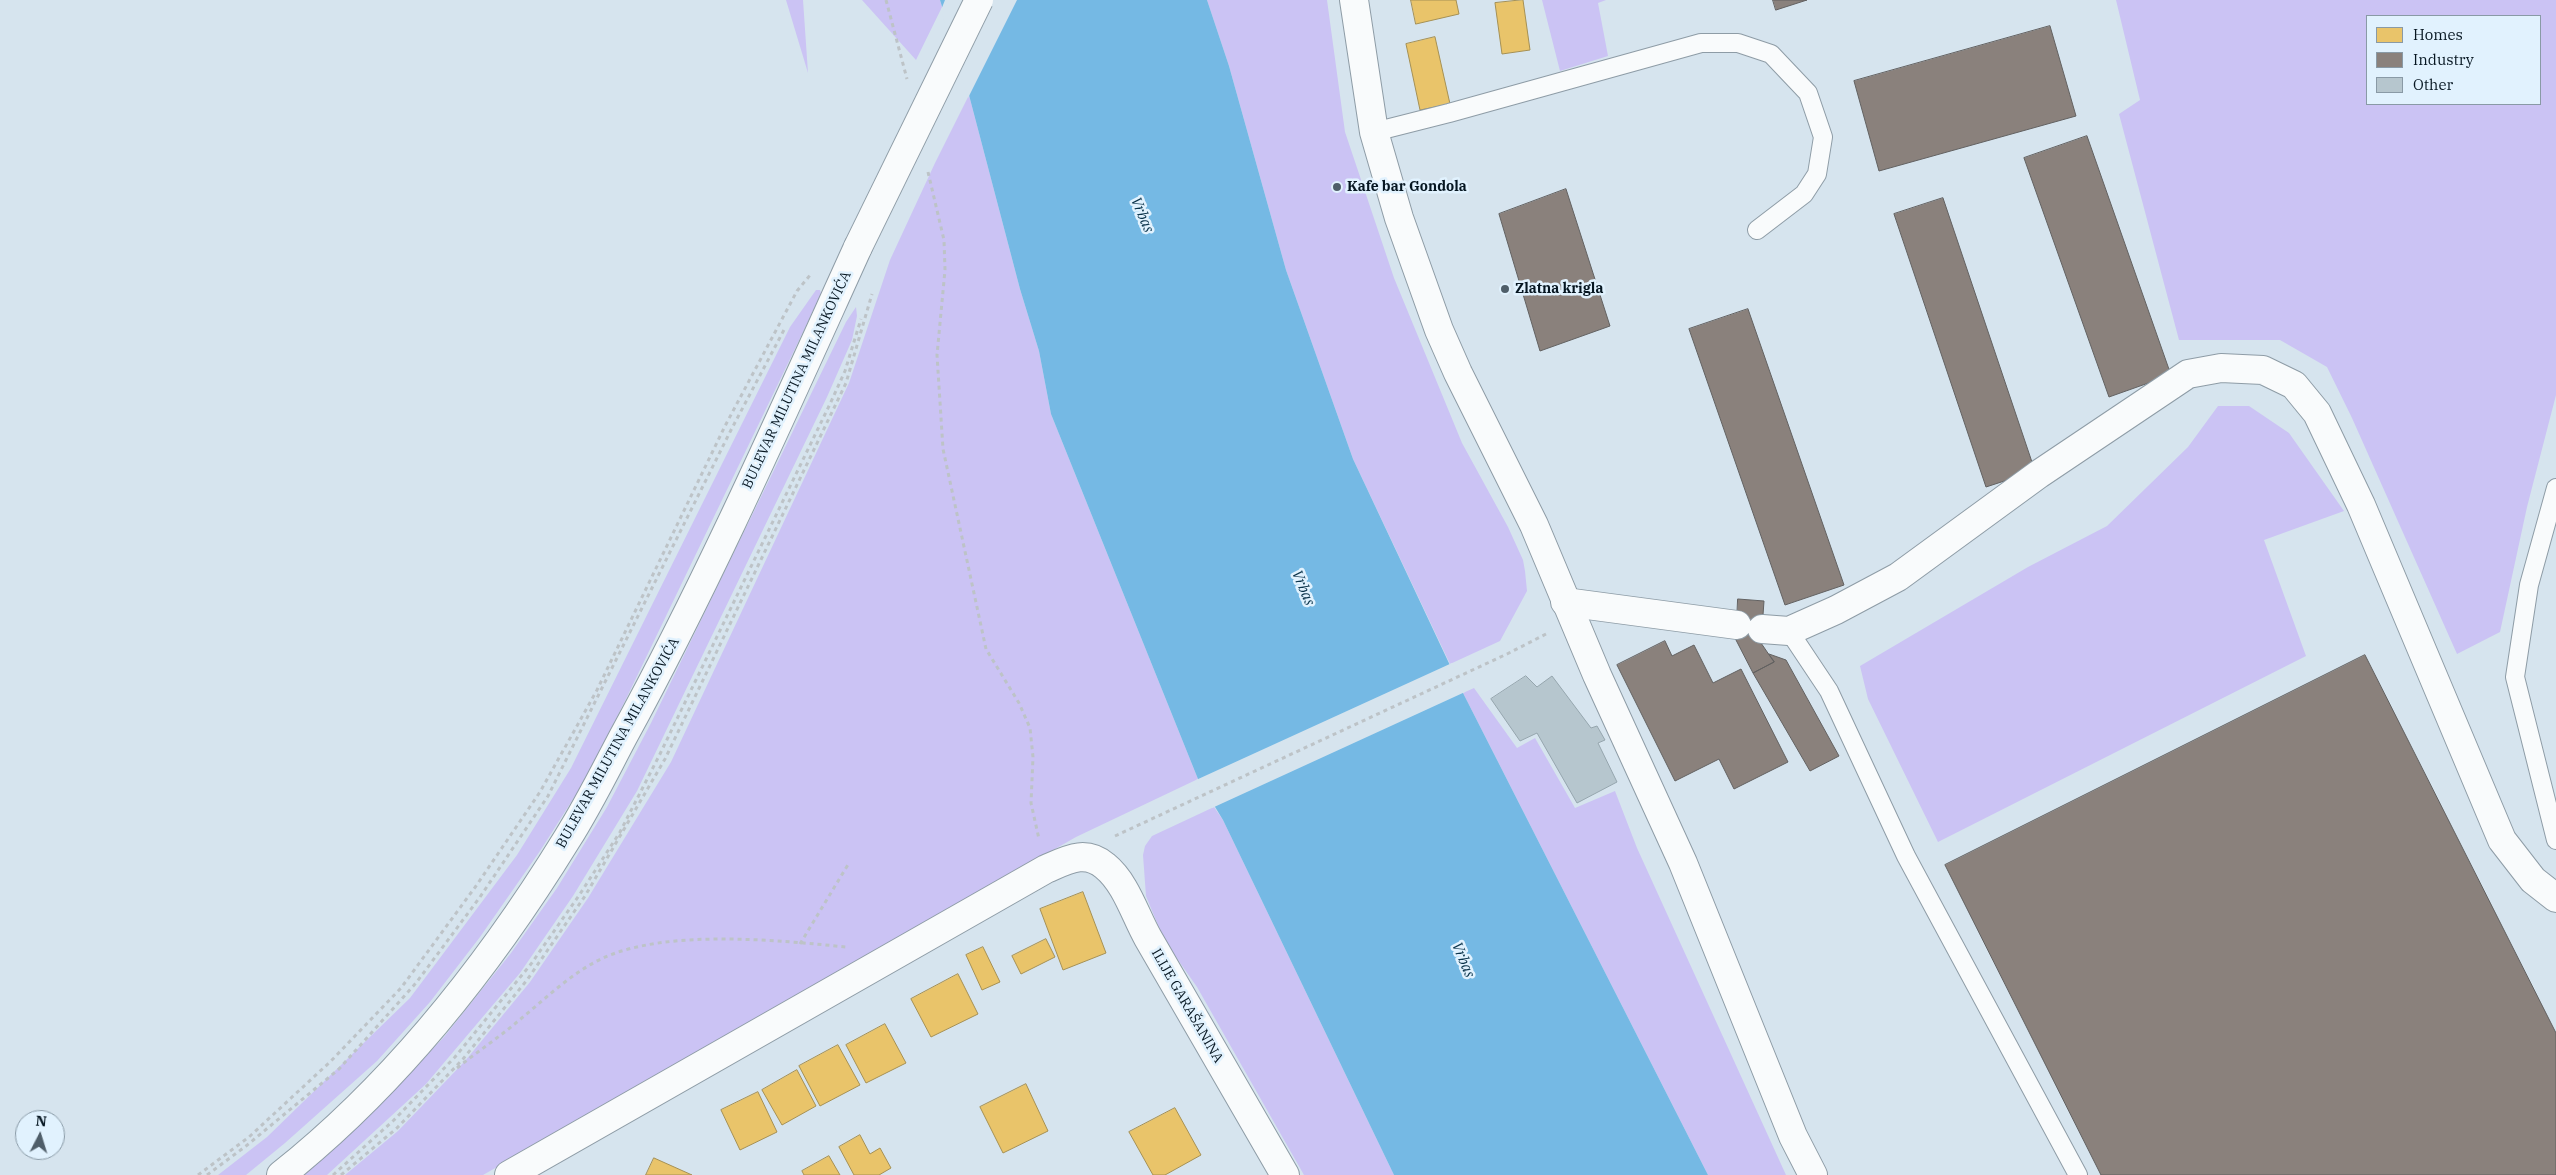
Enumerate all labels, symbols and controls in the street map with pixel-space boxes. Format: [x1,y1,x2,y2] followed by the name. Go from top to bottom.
[2366,15,2541,105] legend
[2413,25,2463,44] text: Homes
[2413,50,2474,69] text: Industry
[2413,75,2453,94] text: Other
[1347,179,1467,195] place label: Kafe bar Gondola
[1331,181,1343,193] marker: Kafe bar Gondola
[1127,195,1157,235] water label: Vrbas
[739,268,855,492] street label: BULEVAR MILUTINA MILANKOVIĆA
[1515,281,1603,297] place label: Zlatna krigla
[1499,283,1511,295] marker: Zlatna krigla
[1288,568,1318,608] water label: Vrbas
[553,635,683,851] street label: BULEVAR MILUTINA MILANKOVIĆA
[1448,940,1478,980] water label: Vrbas
[1147,946,1227,1066] street label: ILIJE GARAŠANINA
[15,1110,65,1160] north arrow
[35,1112,48,1131] text: N

